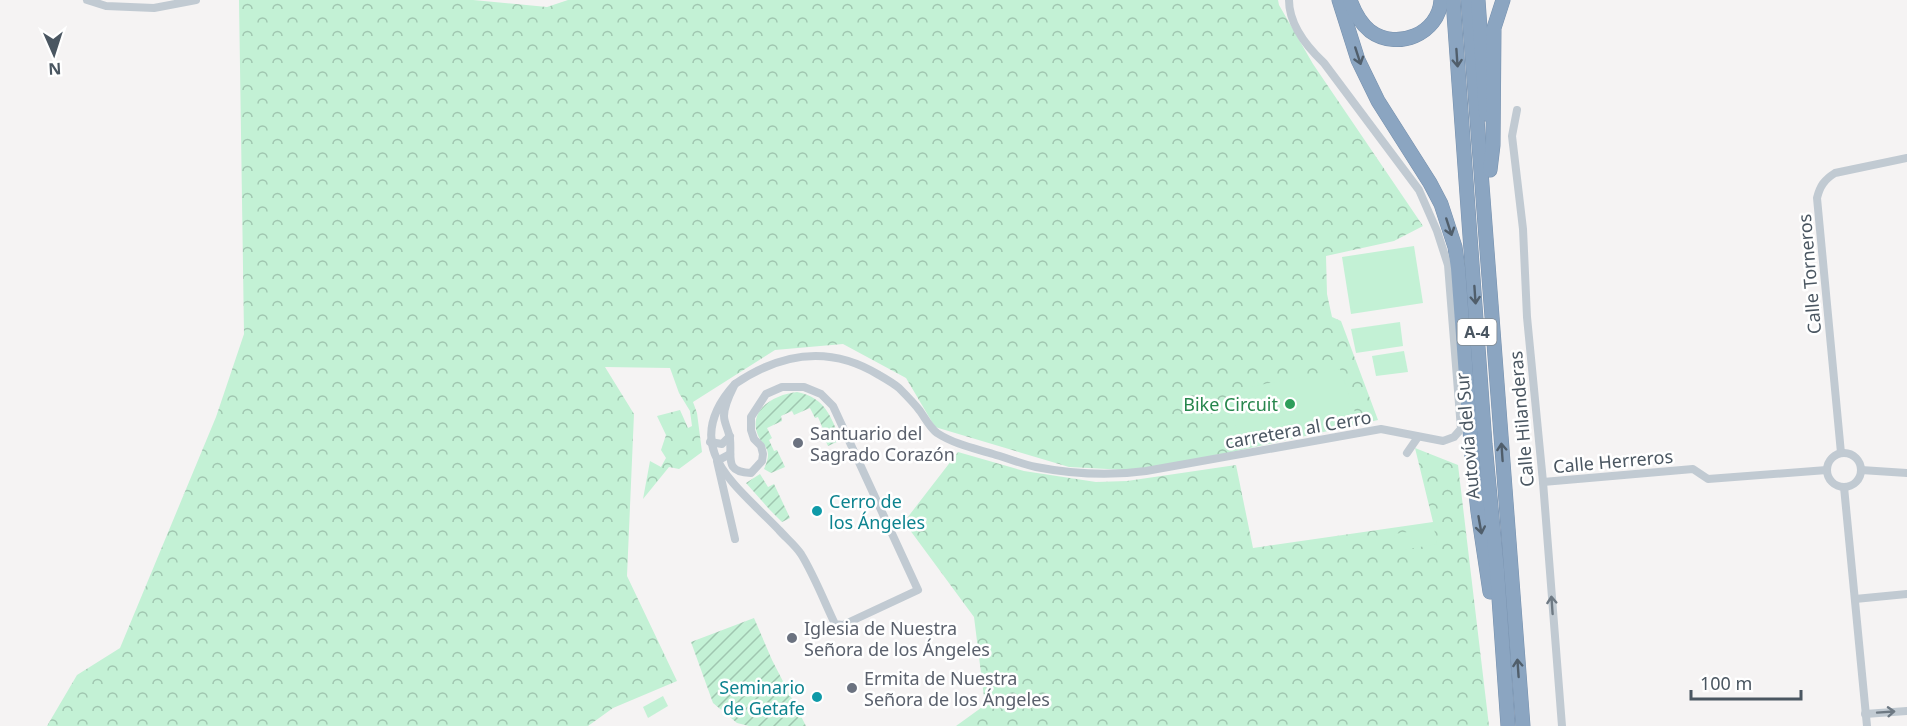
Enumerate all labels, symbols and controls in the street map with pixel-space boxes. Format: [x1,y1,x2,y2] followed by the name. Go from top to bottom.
[24,24,84,84] north arrow
[1353,46,1364,65] one-way arrow
[1452,48,1463,68] one-way arrow
[48,58,62,80] text: N
[1792,213,1826,335] street label: Calle Torneros
[1444,217,1455,236] one-way arrow
[1469,284,1480,304] one-way arrow
[1458,319,1496,345] road number: A-4
[1503,350,1539,488] street label: Calle Hilanderas
[1449,371,1484,500] street label: Autovía del Sur
[1183,392,1278,416] place label: Bike Circuit
[1283,397,1297,411] marker: Bike Circuit
[1223,404,1373,454] street label: carretera al Cerro
[810,421,955,466] place label: Santuario del Sagrado Corazón
[791,436,805,450] marker: Santuario del Sagrado Corazón
[1496,443,1507,463] one-way arrow
[1552,444,1674,478] street label: Calle Herreros
[829,489,925,534] place label: Cerro de los Ángeles
[810,504,824,518] marker: Cerro de los Ángeles
[1474,514,1485,534] one-way arrow
[1547,595,1558,615] one-way arrow
[804,616,990,661] place label: Iglesia de Nuestra Señora de los Ángeles
[785,631,799,645] marker: Iglesia de Nuestra Señora de los Ángeles
[1513,658,1524,678] one-way arrow
[1691,663,1800,701] scale bar
[864,666,1050,711] place label: Ermita de Nuestra Señora de los Ángeles
[1700,671,1752,695] text: 100 m
[719,675,805,720] place label: Seminario de Getafe
[845,681,859,695] marker: Ermita de Nuestra Señora de los Ángeles
[810,690,824,704] marker: Seminario de Getafe
[1876,707,1896,718] one-way arrow

